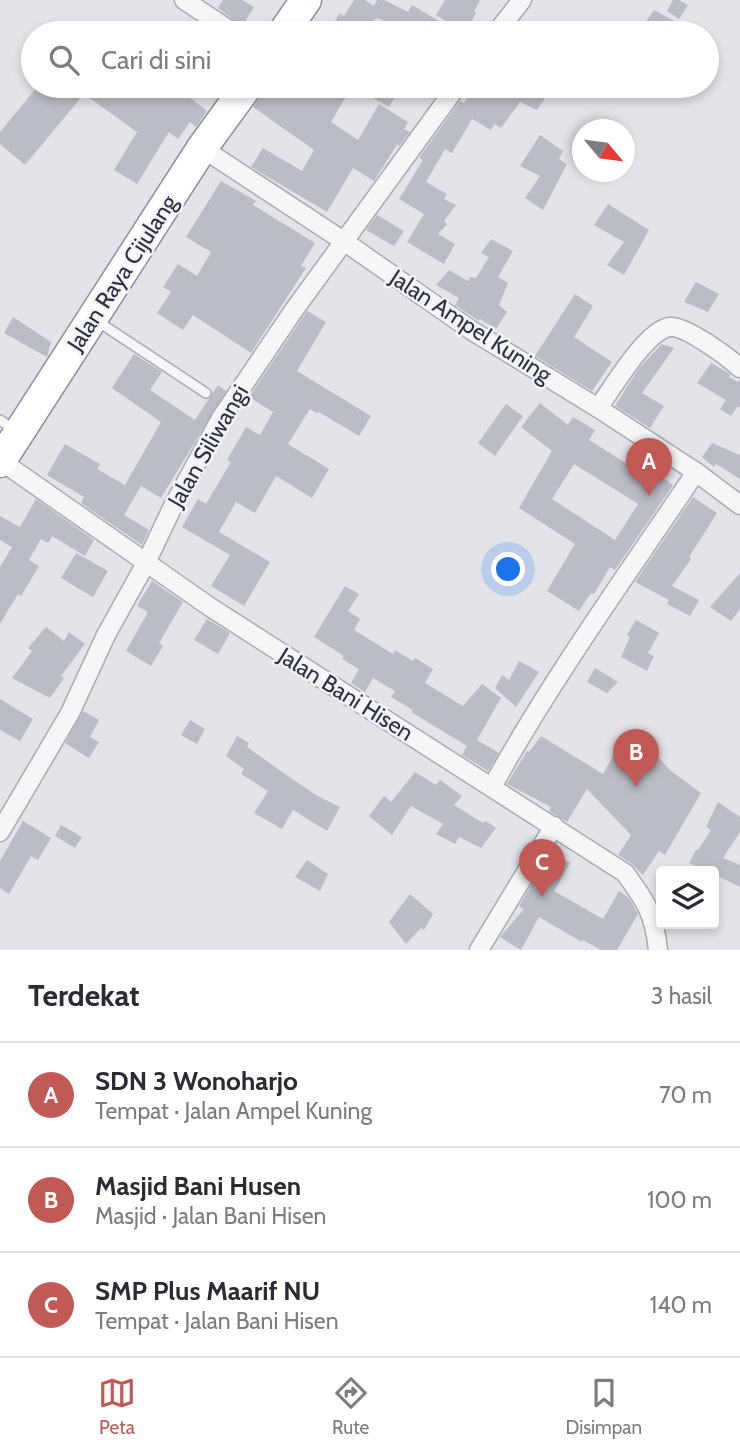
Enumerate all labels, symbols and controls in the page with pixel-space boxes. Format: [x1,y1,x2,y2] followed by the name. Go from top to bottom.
[21,21,719,98] search box
[45,41,83,79] icon: search
[101,44,211,76] text: Cari di sini
[572,119,635,182] north arrow
[61,189,183,357] street label: Jalan Raya Cijulang
[384,263,558,389] street label: Jalan Ampel Kuning
[161,380,254,513] street label: Jalan Siliwangi
[626,438,672,496] pin: A
[491,552,525,586] your location
[272,641,419,747] street label: Jalan Bani Hisen
[613,729,659,787] pin: B
[519,839,565,897] pin: C
[656,866,719,929] map controls
[656,866,719,929] button: layers
[28,977,140,1014] text: Terdekat
[651,982,712,1010] text: 3 hasil
[95,1065,298,1097] text: SDN 3 Wonoharjo
[44,1081,58,1109] text: A
[659,1081,712,1109] text: 70 m
[95,1097,372,1125] text: Tempat · Jalan Ampel Kuning
[95,1170,301,1202] text: Masjid Bani Husen
[44,1186,58,1214] text: B
[647,1186,712,1214] text: 100 m
[95,1202,326,1230] text: Masjid · Jalan Bani Hisen
[95,1275,320,1307] text: SMP Plus Maarif NU
[44,1291,58,1319] text: C
[650,1291,712,1319] text: 140 m
[95,1307,339,1335] text: Tempat · Jalan Bani Hisen
[98,1374,136,1439] tab: Peta
[332,1374,370,1439] tab: Rute
[565,1374,642,1439] tab: Disimpan

